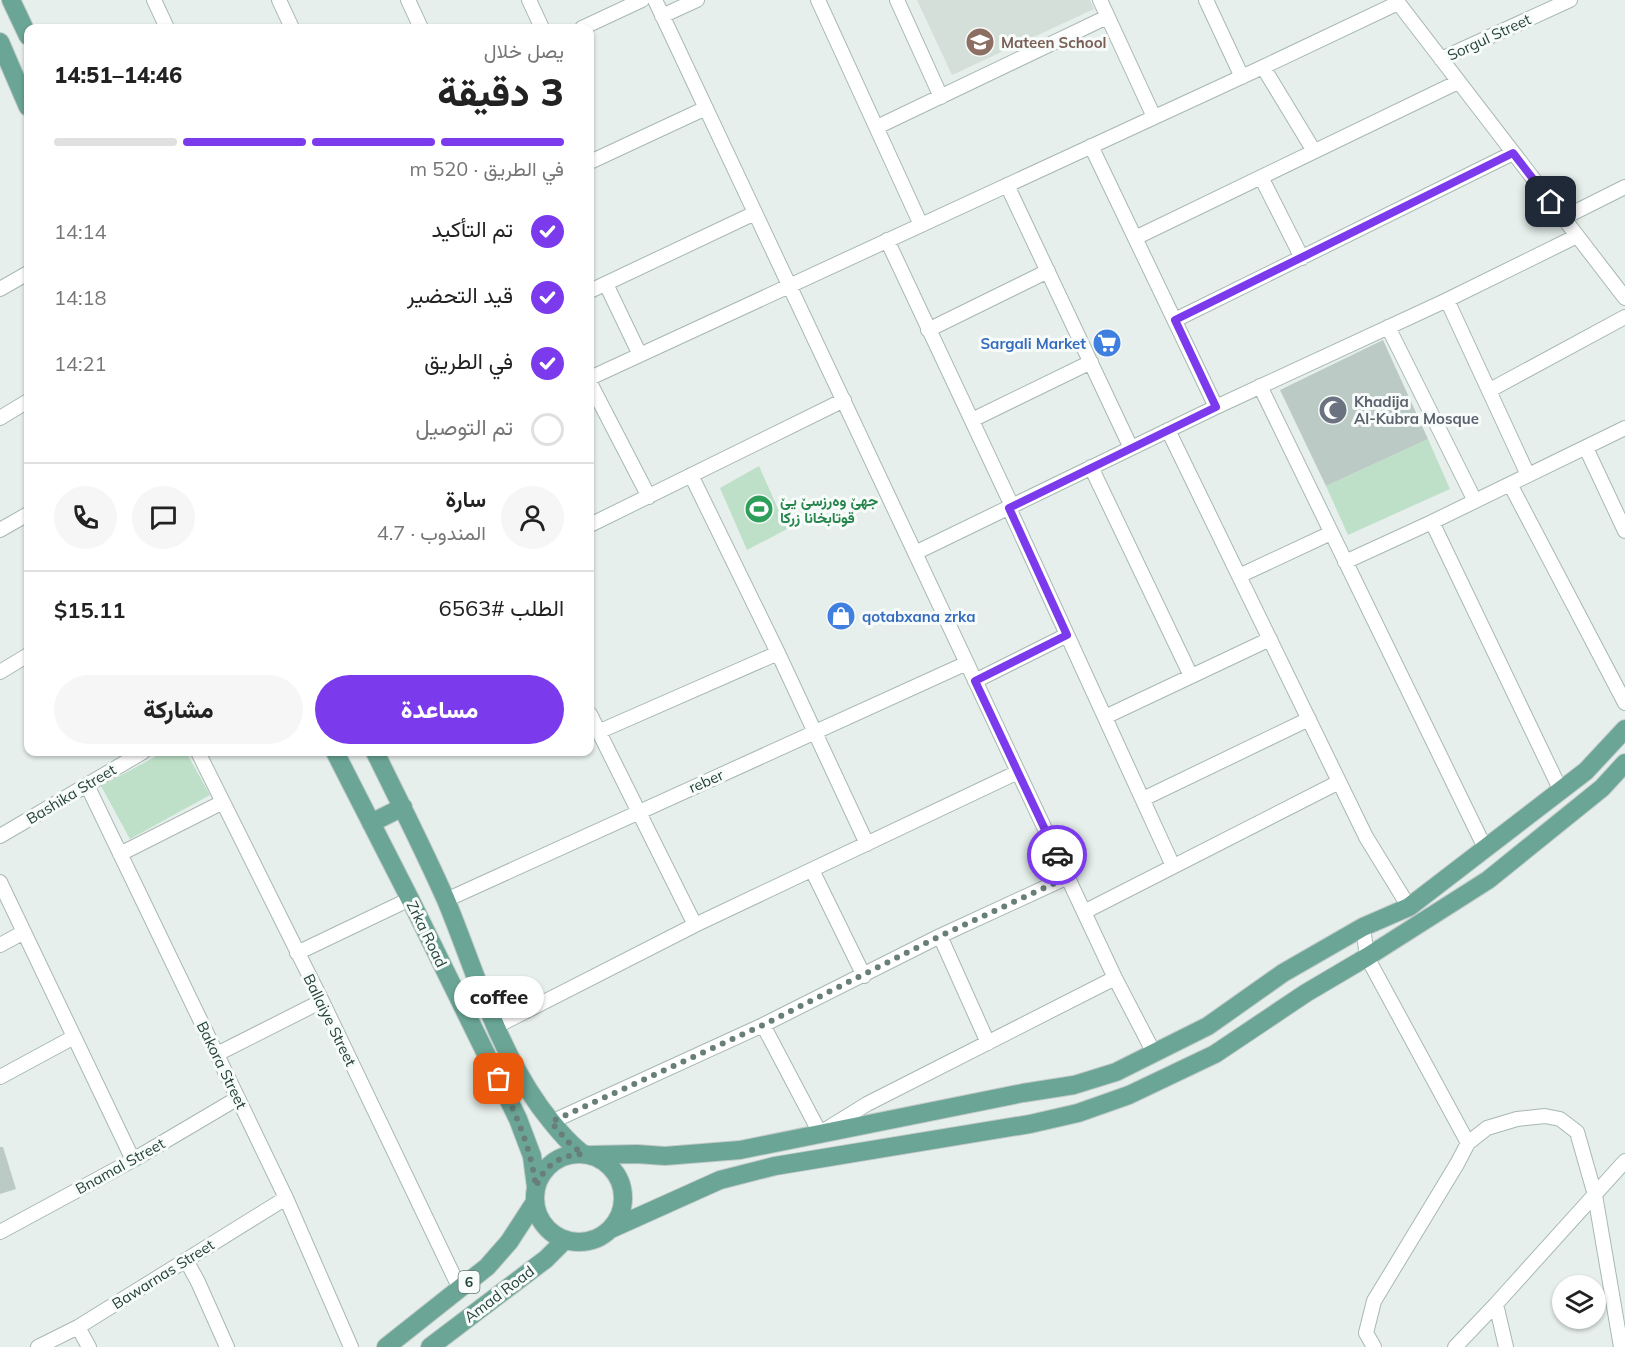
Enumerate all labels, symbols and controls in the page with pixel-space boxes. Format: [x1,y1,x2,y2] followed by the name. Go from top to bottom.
[1444,9,1534,65] street label: Sorgul Street
[964,26,996,58] school or university icon: Mateen School
[1001,33,1107,52] place label: Mateen School
[484,38,564,63] text: يصل خلال
[54,61,182,89] text: 14:46–14:51
[437,67,564,116] text: 3 دقيقة
[410,156,564,181] text: في الطريق · 520 m
[1525,176,1576,227] pin
[1534,185,1567,218] icon: home
[432,215,513,243] text: تم التأكيد
[531,215,564,248] icon: check
[54,219,107,244] text: 14:14
[407,281,513,309] text: قيد التحضير
[531,281,564,314] icon: check
[54,285,107,310] text: 14:18
[1091,327,1123,359] supermarket icon: Sargali Market
[980,334,1086,353] place label: Sargali Market
[424,347,513,375] text: في الطريق
[531,347,564,380] icon: check
[54,351,107,376] text: 14:21
[1354,392,1479,428] place label: Khadija Al-Kubra Mosque
[1317,394,1349,426] mosque icon: Khadija Al-Kubra Mosque
[416,413,513,441] text: تم التوصيل
[445,485,486,513] text: سارة
[54,486,117,549] button: phone
[132,486,195,549] button: chat
[501,486,564,549] button: person
[780,491,878,527] place label: جھێ وەرزسێ یێ قوتابخانا زرکا
[743,493,775,525] sports icon: جھێ وەرزسێ یێ قوتابخانا زرکا
[377,520,486,545] text: المندوب · 4.7
[439,594,564,622] text: الطلب #6563
[54,596,125,624] text: $15.11
[825,600,857,632] shop icon: qotabxana zrka
[862,607,975,626] place label: qotabxana zrka
[54,675,303,744] button: مشاركة
[315,675,564,744] button: مساعدة
[23,760,119,828] street label: Bashika Street
[686,765,727,797] street label: reber
[1027,825,1087,885] courier
[1041,839,1074,872] icon: car
[403,898,451,970] street label: Zrka Road
[299,971,361,1069] street label: Ballaiye Street
[454,977,544,1019] callout: coffee
[470,984,528,1009] text: coffee
[193,1018,251,1112] street label: Bakora Street
[473,1053,524,1104] pin
[482,1062,515,1095] icon: bag
[72,1134,168,1198] street label: Bnamal Street
[108,1235,218,1313] street label: Bawarnas Street
[460,1261,538,1327] street label: Amad Road
[458,1271,480,1293] road number: 6
[1552,1275,1606,1329] map controls
[1552,1275,1606,1329] button: layers

